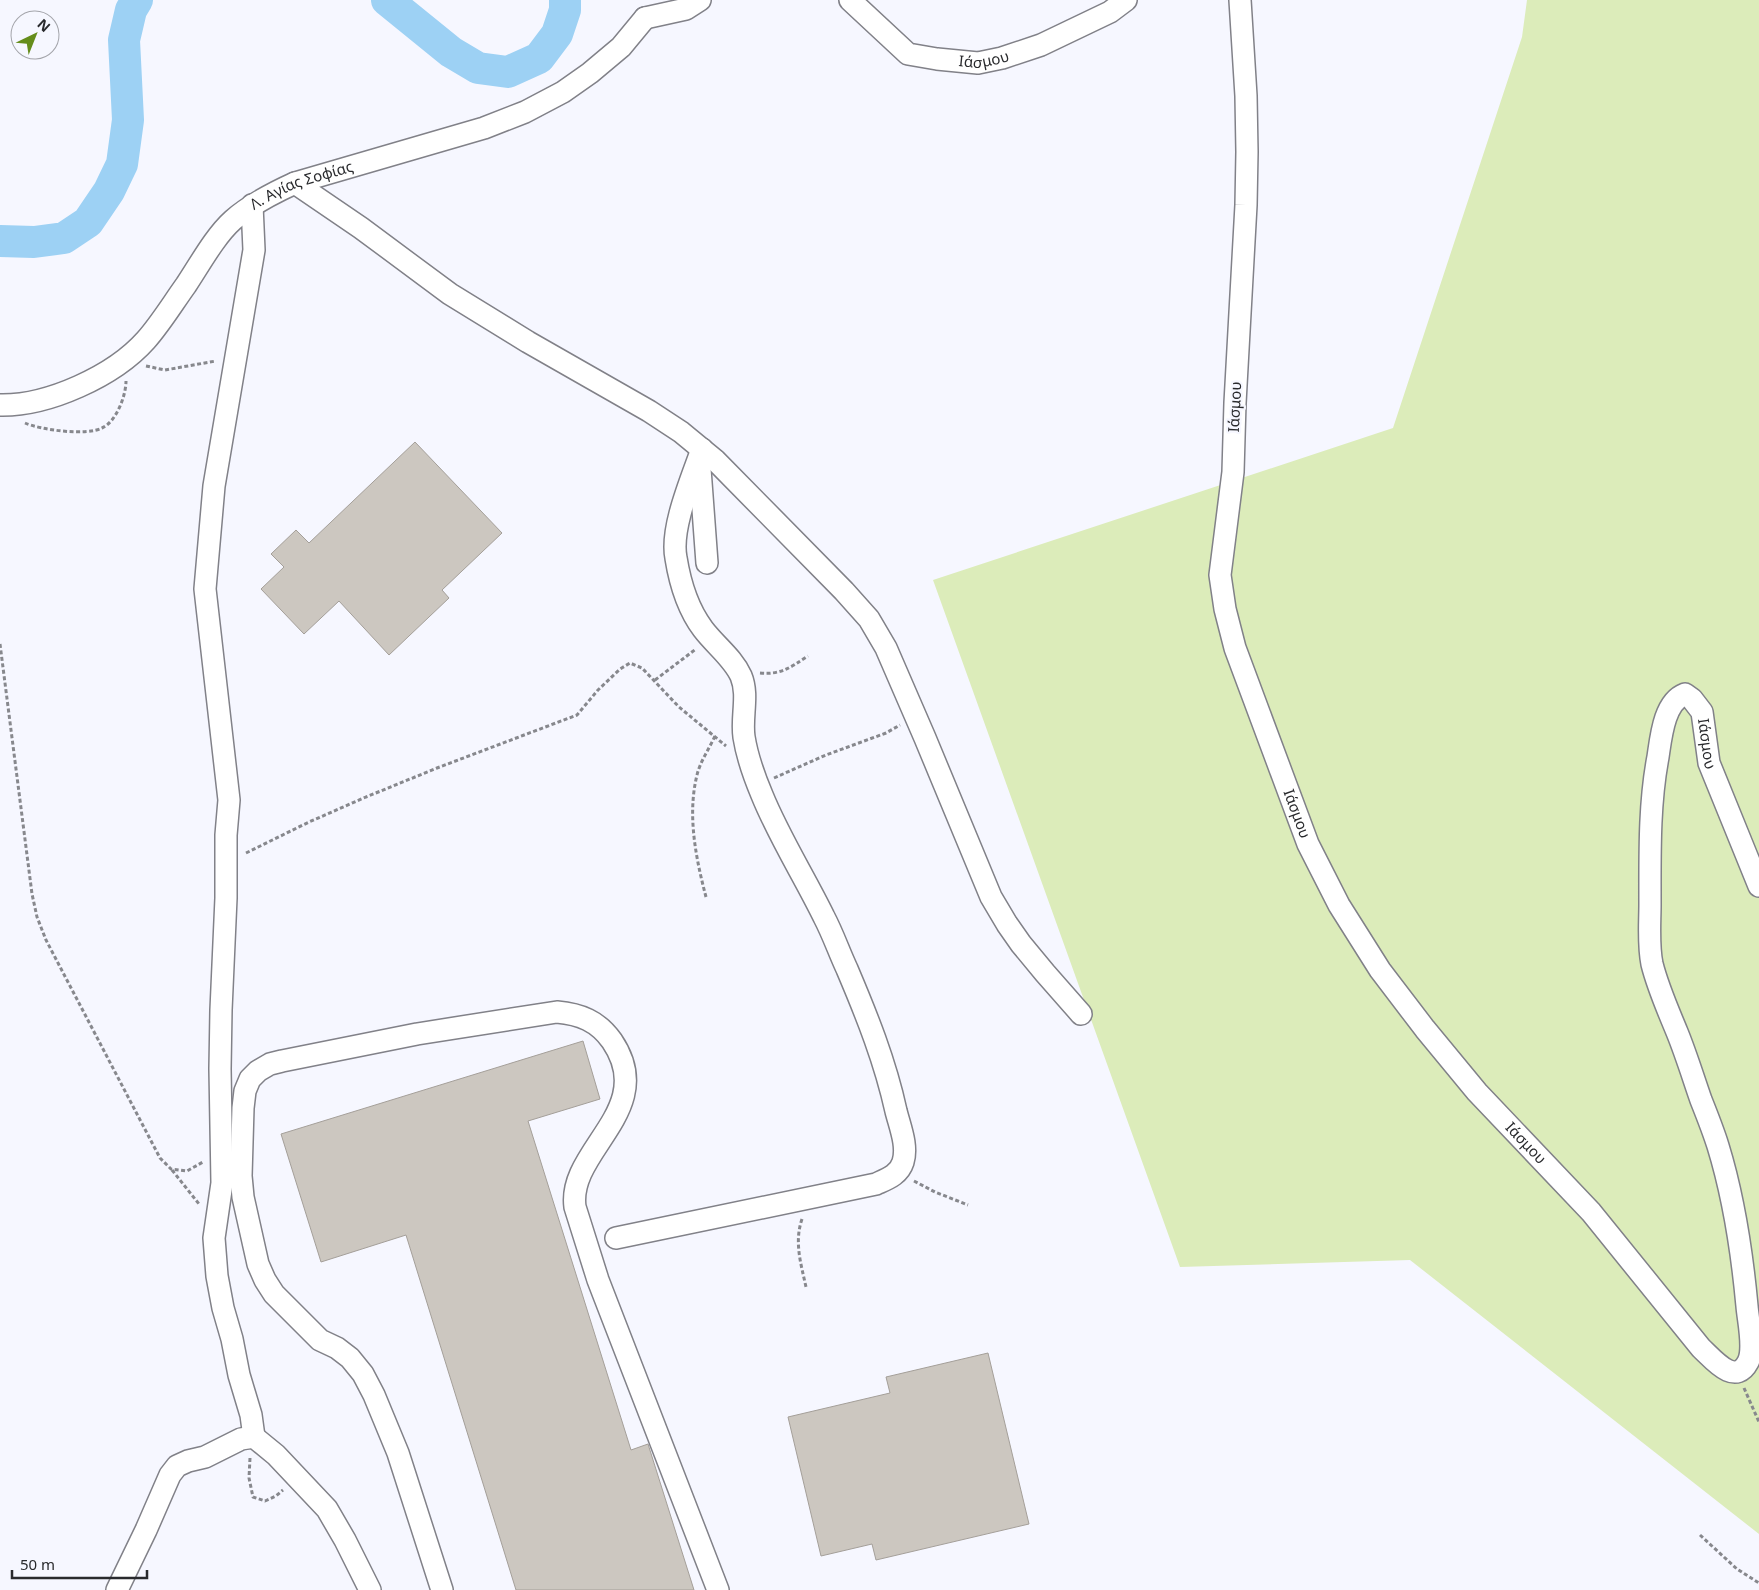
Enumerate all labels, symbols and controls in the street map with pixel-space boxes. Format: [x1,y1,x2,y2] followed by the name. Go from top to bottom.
[10,10,60,60] north arrow
[34,14,55,36] text: N
[958,45,1012,72] street label: Ιάσμου
[246,156,355,214] street label: Λ. Αγίας Σοφίας
[1223,381,1245,433] street label: Ιάσμου
[1694,717,1721,772] street label: Ιάσμου
[1279,786,1316,841] street label: Ιάσμου
[1502,1117,1551,1168] street label: Ιάσμου
[12,1548,148,1580] scale bar
[20,1554,55,1574] text: 50 m

